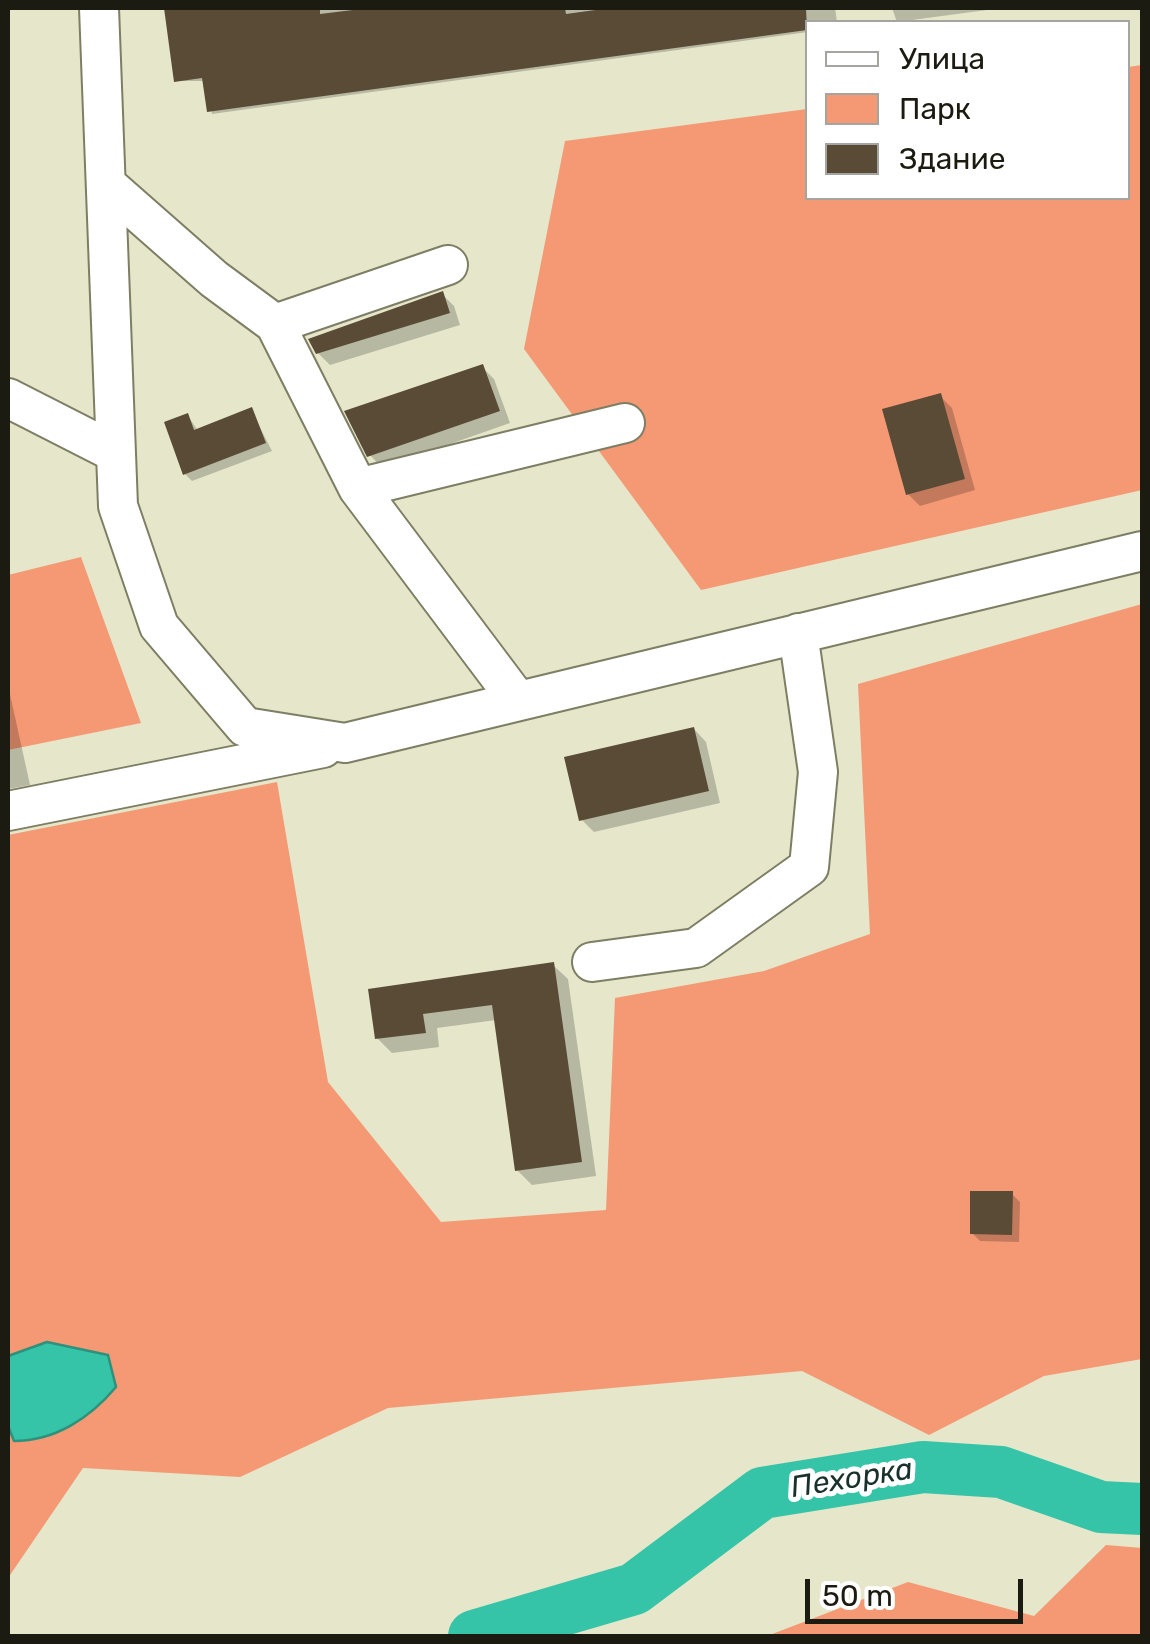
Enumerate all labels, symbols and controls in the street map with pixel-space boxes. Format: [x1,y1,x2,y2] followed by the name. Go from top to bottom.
[805,20,1130,200] legend
[899,41,985,77] text: Улица
[899,91,971,127] text: Парк
[899,141,1006,177] text: Здание
[789,1452,915,1506] water label: Пехорка
[810,1559,1028,1621] scale bar
[822,1578,893,1614] text: 50 m

